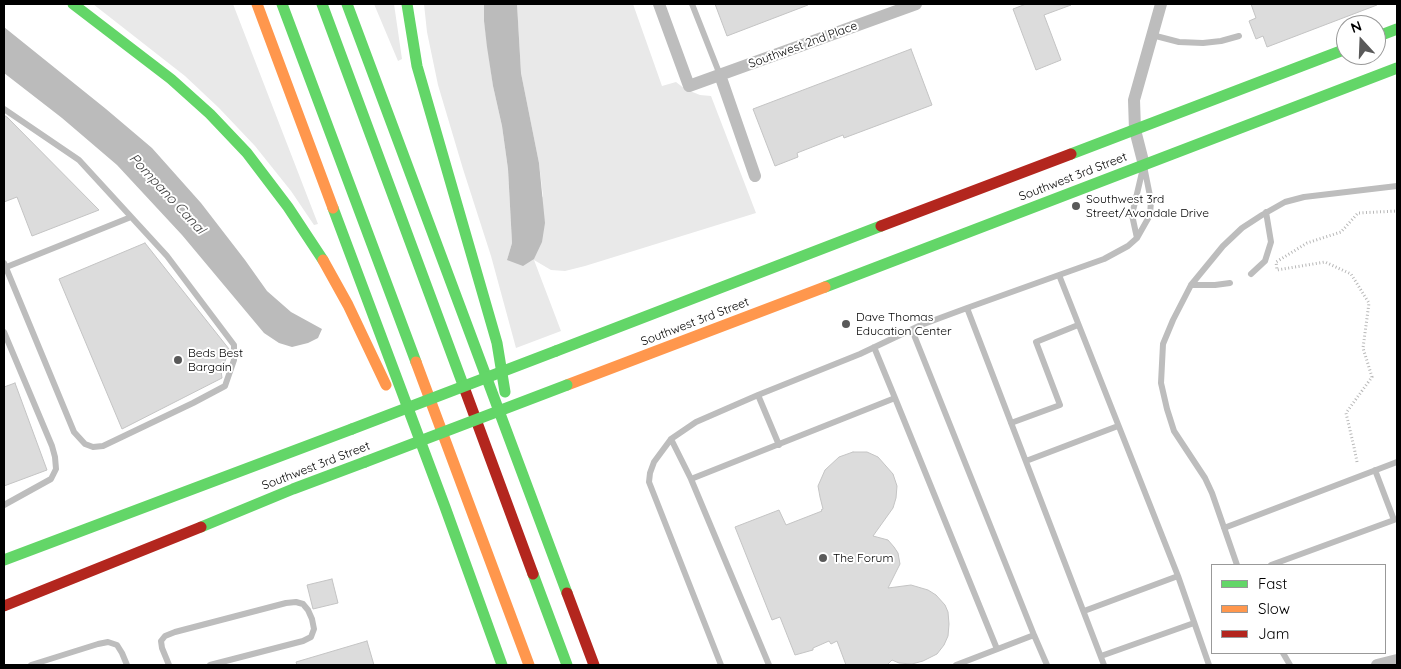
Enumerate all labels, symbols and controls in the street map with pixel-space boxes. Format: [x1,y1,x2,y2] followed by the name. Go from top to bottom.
[1336,15,1386,65] north arrow
[1348,17,1364,37] text: N
[747,19,859,71] street label: Southwest 2nd Place
[125,150,209,238] water label: Pompano Canal
[1017,150,1129,204] street label: Southwest 3rd Street
[1086,192,1209,220] place label: Southwest 3rd Street/Avondale Drive
[1070,200,1082,212] marker: Southwest 3rd Street/Avondale Drive
[639,295,751,349] street label: Southwest 3rd Street
[856,310,952,338] place label: Dave Thomas Education Center
[840,318,852,330] marker: Dave Thomas Education Center
[188,346,243,374] place label: Beds Best Bargain
[172,354,184,366] marker: Beds Best Bargain
[260,439,372,493] street label: Southwest 3rd Street
[833,551,893,565] place label: The Forum
[817,552,829,564] marker: The Forum
[1211,564,1386,654] legend
[1258,574,1287,593] text: Fast
[1258,599,1290,618] text: Slow
[1258,624,1289,643] text: Jam

